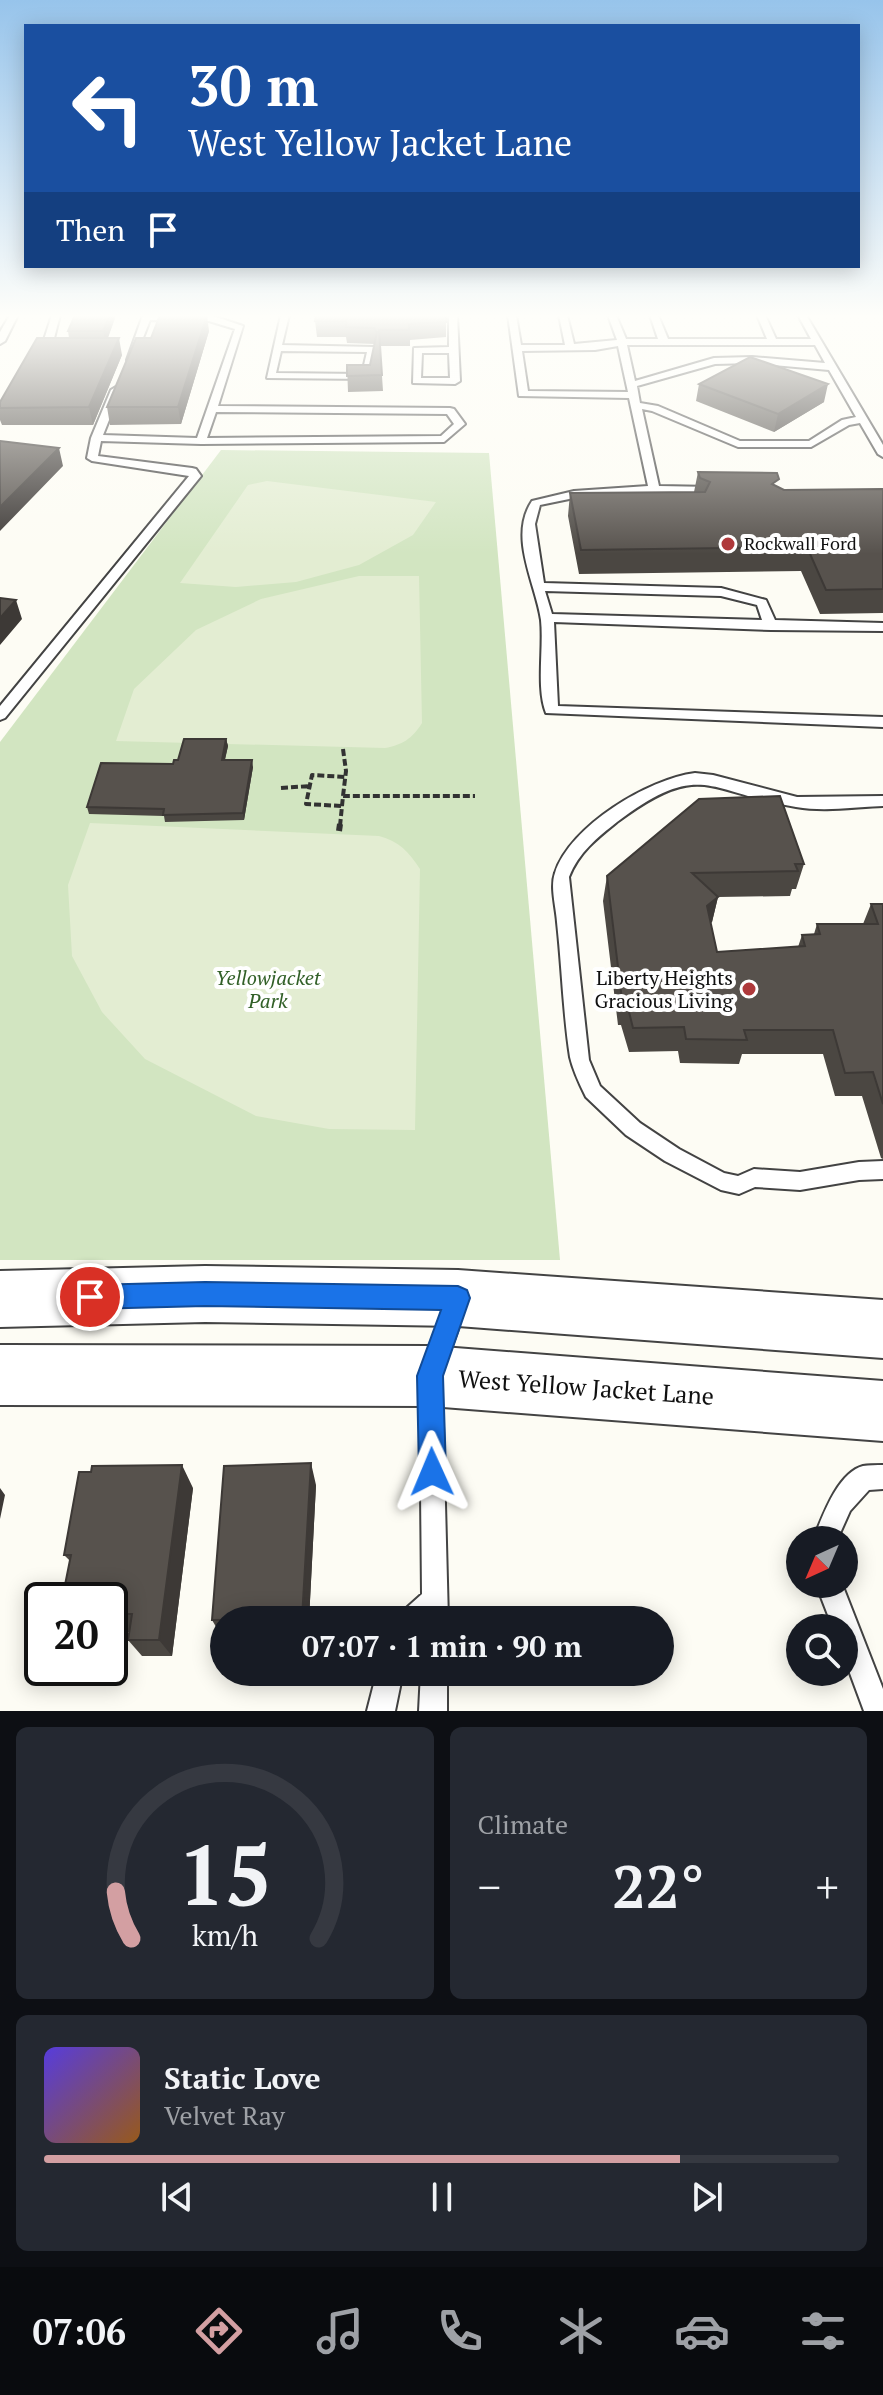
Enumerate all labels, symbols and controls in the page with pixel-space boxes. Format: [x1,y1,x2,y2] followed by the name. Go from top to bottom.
[188,48,318,122] text: 30 m
[56,56,160,160] icon: left
[188,119,572,166] text: West Yellow Jacket Lane
[141,208,185,252] icon: arrive
[56,210,125,250] text: Then
[744,531,857,555] place label: Rockwall Ford
[719,535,737,553] marker: Rockwall Ford
[215,964,322,1014] park label: Yellowjacket Park
[595,964,733,1014] place label: Liberty Heights Gracious Living
[740,980,758,998] marker: Liberty Heights Gracious Living
[56,1263,124,1331] pin
[68,1275,112,1319] icon: arrive
[457,1362,715,1412] street label: West Yellow Jacket Lane
[390,1430,474,1514] position arrow
[786,1526,858,1598] north arrow
[786,1526,858,1686] map controls
[24,1582,128,1686] speed limit sign: 20
[786,1614,858,1686] button: search
[302,1626,582,1666] text: 07:07 · 1 min · 90 m
[478,1807,568,1841] text: Climate
[178,1819,272,1929] text: 15
[612,1846,705,1925] text: 22°
[478,1857,501,1916] text: −
[816,1857,839,1916] text: +
[192,1916,258,1954] text: km/h
[164,2058,321,2098] text: Static Love
[164,2098,285,2132] text: Velvet Ray
[155,2175,199,2219] icon: previous
[420,2175,464,2219] icon: pause
[685,2175,729,2219] icon: next
[191,2303,247,2359] icon: directions
[312,2303,368,2359] icon: music
[432,2303,488,2359] icon: phone
[553,2303,609,2359] icon: climate
[674,2303,730,2359] icon: car
[795,2303,851,2359] icon: filters
[32,2308,126,2355] text: 07:06

